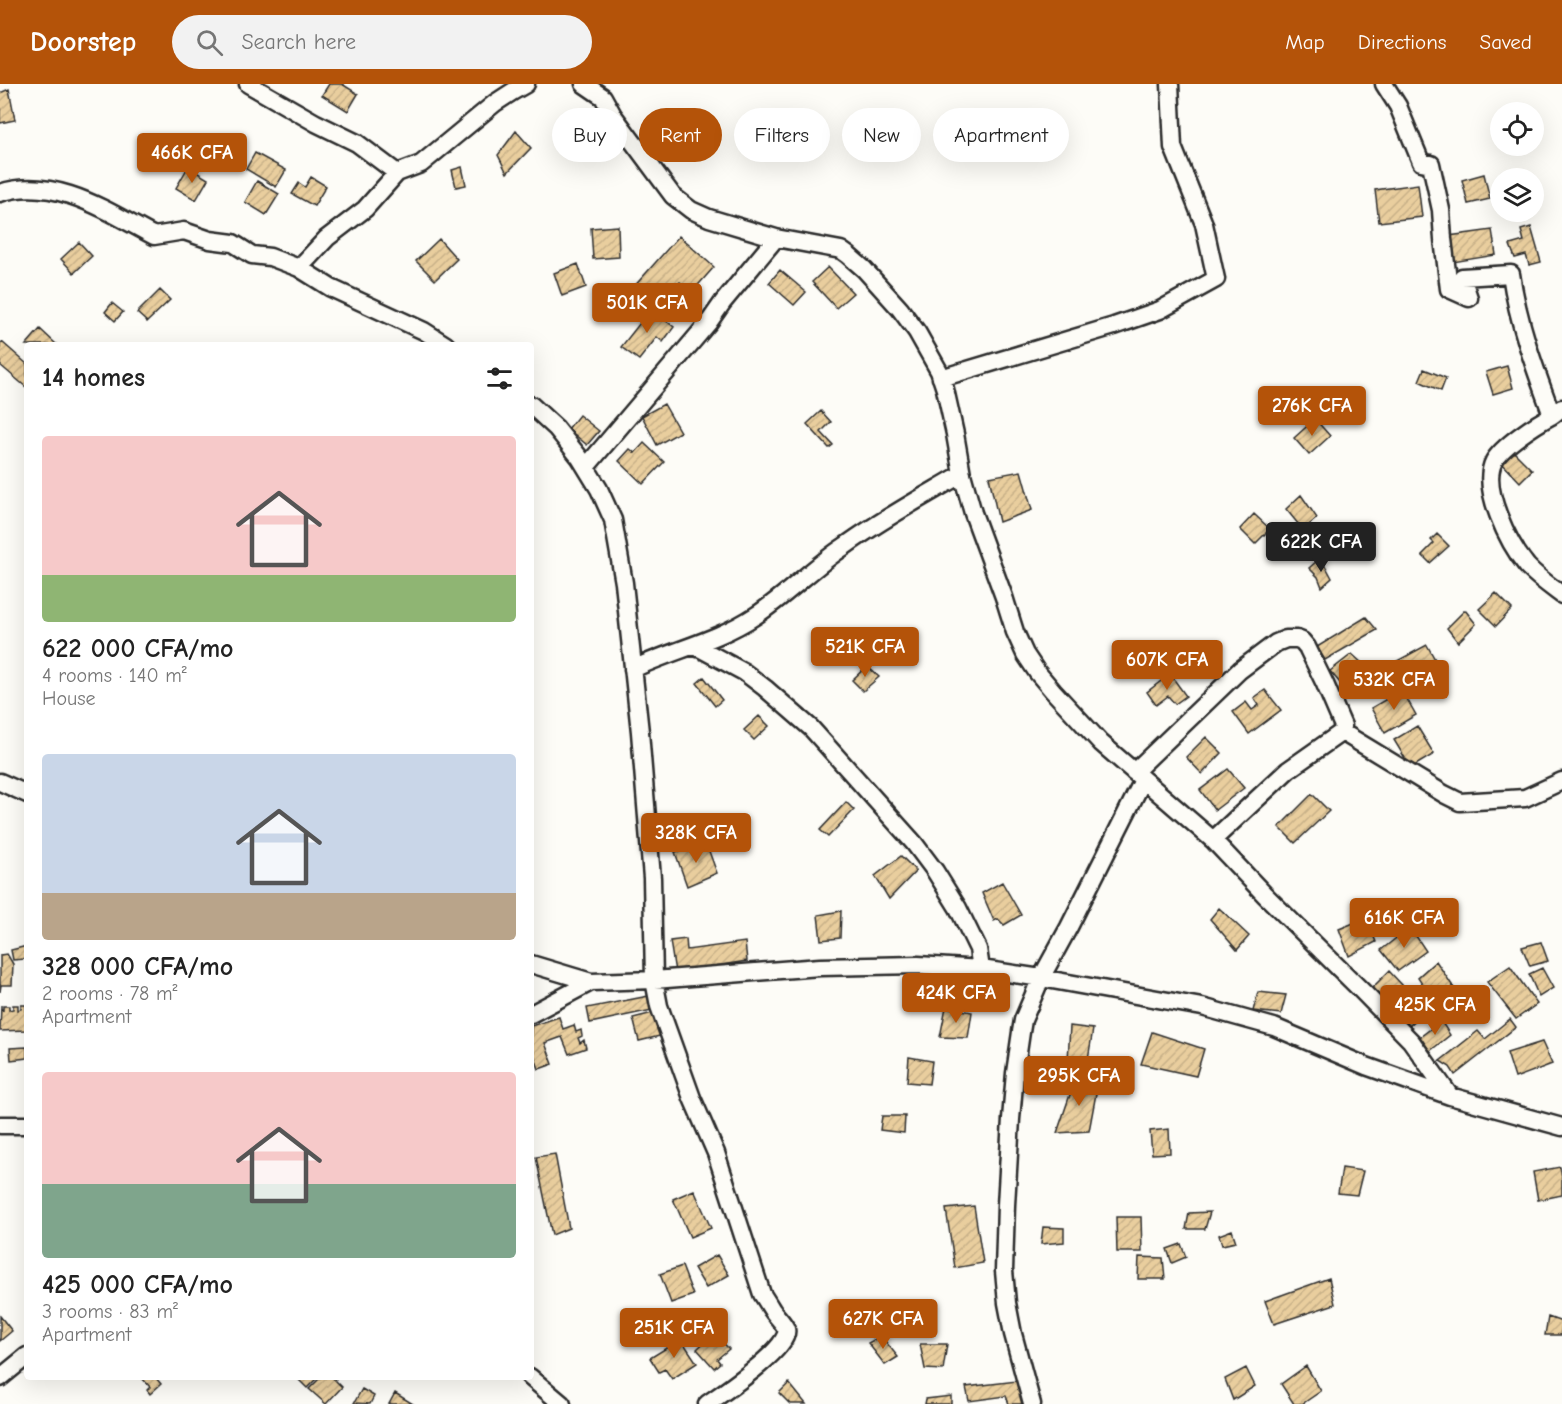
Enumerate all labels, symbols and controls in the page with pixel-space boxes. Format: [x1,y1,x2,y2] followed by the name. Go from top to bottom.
[172,15,592,69] search box
[30,26,136,58] text: Doorstep
[193,26,226,59] icon: search
[241,29,356,55] text: Search here
[1285,30,1325,54] text: Map
[1358,30,1447,54] text: Directions
[1480,30,1532,54] text: Saved
[1490,102,1544,222] map controls
[1490,102,1544,156] button: locate
[552,108,627,162] chip: Buy
[639,108,722,162] chip: Rent
[734,108,830,162] chip: Filters
[842,108,921,162] chip: New
[933,108,1069,162] chip: Apartment
[130,133,254,184] pin: 466K CFA
[151,141,233,164] text: 466K CFA
[1490,168,1544,222] button: layers
[585,283,709,334] pin: 501K CFA
[606,291,688,314] text: 501K CFA
[483,362,516,395] icon: filters
[42,363,145,393] text: 14 homes
[1250,386,1374,437] pin: 276K CFA
[1272,394,1352,417] text: 276K CFA
[225,475,333,583] icon: home
[1259,522,1383,573] pin: 622K CFA
[1280,530,1362,553] text: 622K CFA
[803,627,927,678] pin: 521K CFA
[42,634,234,664] text: 622 000 CFA/mo
[825,635,905,658] text: 521K CFA
[1105,640,1229,691] pin: 607K CFA
[1126,648,1208,671] text: 607K CFA
[1332,660,1456,711] pin: 532K CFA
[42,664,187,687] text: 4 rooms · 140 m²
[1353,668,1435,691] text: 532K CFA
[42,687,96,710] text: House
[225,793,333,901] icon: home
[634,813,758,864] pin: 328K CFA
[655,821,737,844] text: 328K CFA
[1342,898,1466,949] pin: 616K CFA
[1364,906,1444,929] text: 616K CFA
[42,952,233,982] text: 328 000 CFA/mo
[894,973,1018,1024] pin: 424K CFA
[916,981,996,1004] text: 424K CFA
[42,982,178,1005] text: 2 rooms · 78 m²
[1373,985,1497,1036] pin: 425K CFA
[1394,993,1476,1016] text: 425K CFA
[42,1005,132,1028] text: Apartment
[1017,1056,1141,1107] pin: 295K CFA
[1038,1064,1120,1087] text: 295K CFA
[225,1111,333,1219] icon: home
[42,1270,233,1300] text: 425 000 CFA/mo
[821,1299,945,1350] pin: 627K CFA
[42,1300,178,1323] text: 3 rooms · 83 m²
[843,1307,923,1330] text: 627K CFA
[612,1308,736,1359] pin: 251K CFA
[634,1316,714,1339] text: 251K CFA
[42,1323,132,1346] text: Apartment

